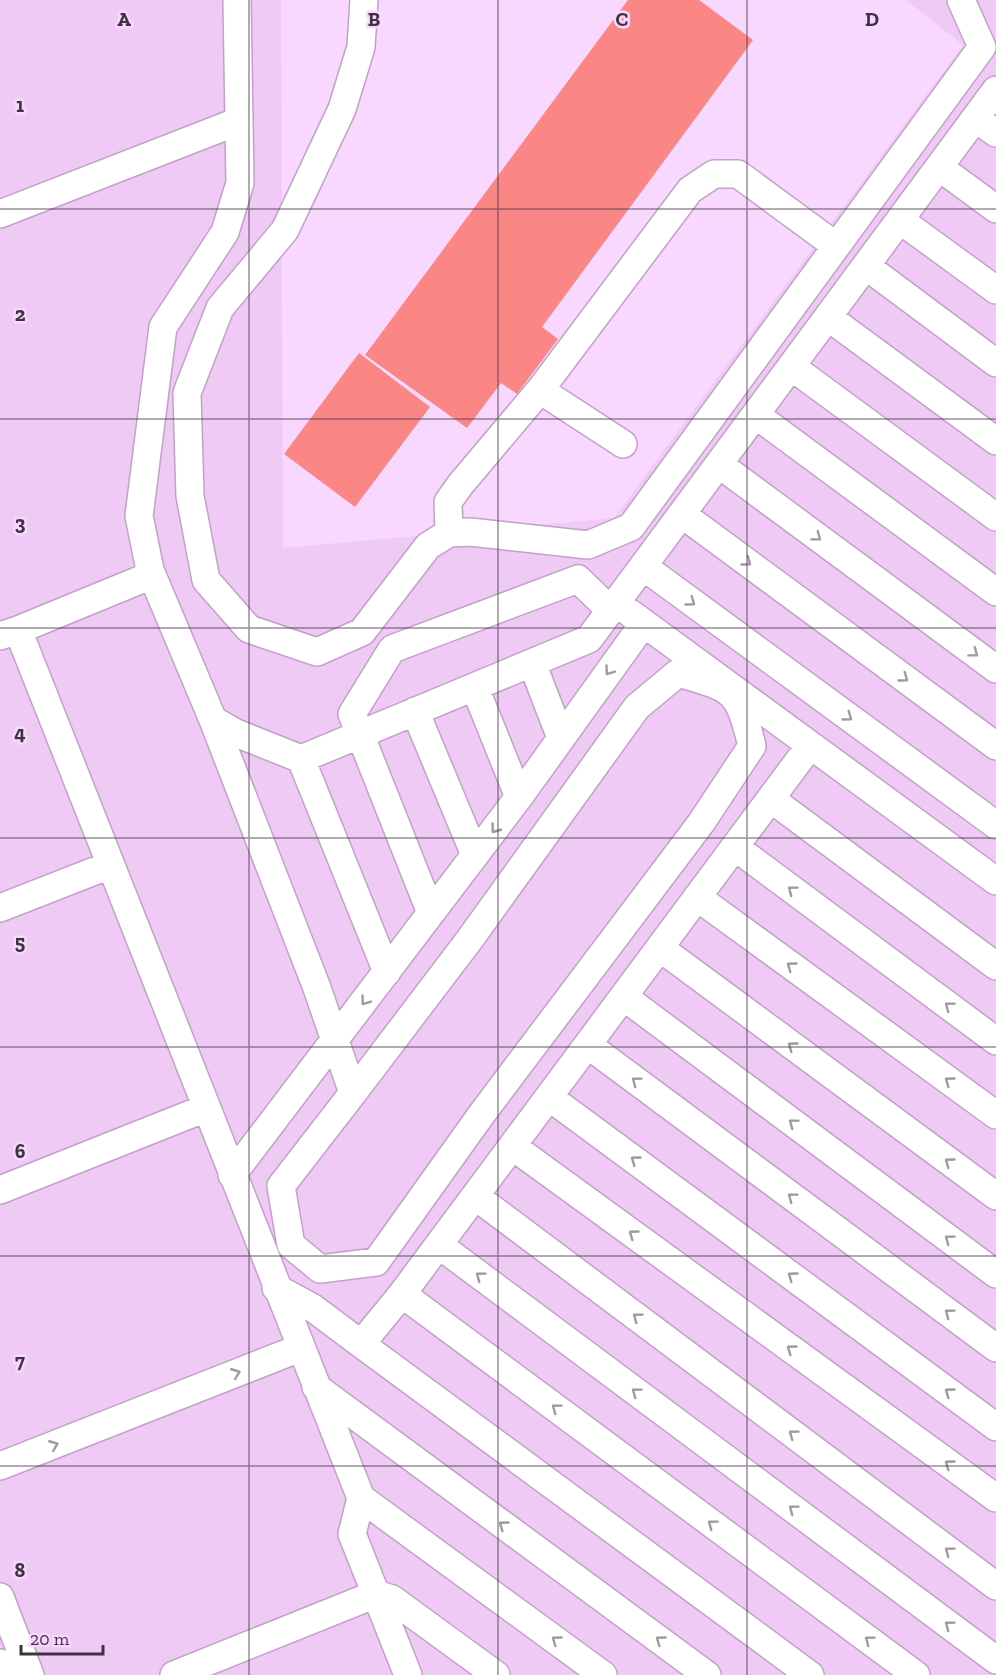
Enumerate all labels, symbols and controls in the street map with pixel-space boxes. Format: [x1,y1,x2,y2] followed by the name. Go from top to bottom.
[117,7,131,31] text: A
[368,7,380,31] text: B
[616,7,629,31] text: C
[865,7,879,31] text: D
[16,93,24,117] text: 1
[15,302,26,326] text: 2
[15,511,26,535] text: 3
[811,530,822,541] one-way arrow
[740,555,751,566] one-way arrow
[685,595,696,606] one-way arrow
[967,646,978,657] one-way arrow
[606,664,617,675] one-way arrow
[897,671,908,682] one-way arrow
[842,710,853,721] one-way arrow
[14,721,26,745] text: 4
[491,822,502,833] one-way arrow
[788,886,799,897] one-way arrow
[15,930,25,954] text: 5
[787,962,798,973] one-way arrow
[362,995,373,1006] one-way arrow
[945,1002,956,1013] one-way arrow
[788,1042,799,1053] one-way arrow
[631,1077,642,1088] one-way arrow
[944,1077,955,1088] one-way arrow
[788,1119,799,1130] one-way arrow
[15,1139,26,1163] text: 6
[631,1156,642,1167] one-way arrow
[944,1158,955,1169] one-way arrow
[788,1193,799,1204] one-way arrow
[629,1230,640,1241] one-way arrow
[945,1235,956,1246] one-way arrow
[475,1272,486,1283] one-way arrow
[788,1272,799,1283] one-way arrow
[945,1310,956,1321] one-way arrow
[633,1313,644,1324] one-way arrow
[787,1345,798,1356] one-way arrow
[15,1349,25,1373] text: 7
[230,1368,241,1380] one-way arrow
[944,1388,955,1399] one-way arrow
[632,1389,643,1400] one-way arrow
[551,1404,562,1415] one-way arrow
[789,1430,800,1441] one-way arrow
[48,1440,59,1452] one-way arrow
[944,1460,955,1471] one-way arrow
[788,1505,799,1516] one-way arrow
[708,1520,719,1531] one-way arrow
[498,1521,509,1532] one-way arrow
[945,1547,956,1558] one-way arrow
[15,1558,26,1582] text: 8
[21,1618,104,1656] scale bar
[945,1621,956,1632] one-way arrow
[30,1628,70,1650] text: 20 m
[864,1636,875,1647] one-way arrow
[551,1637,562,1648] one-way arrow
[655,1637,666,1648] one-way arrow

